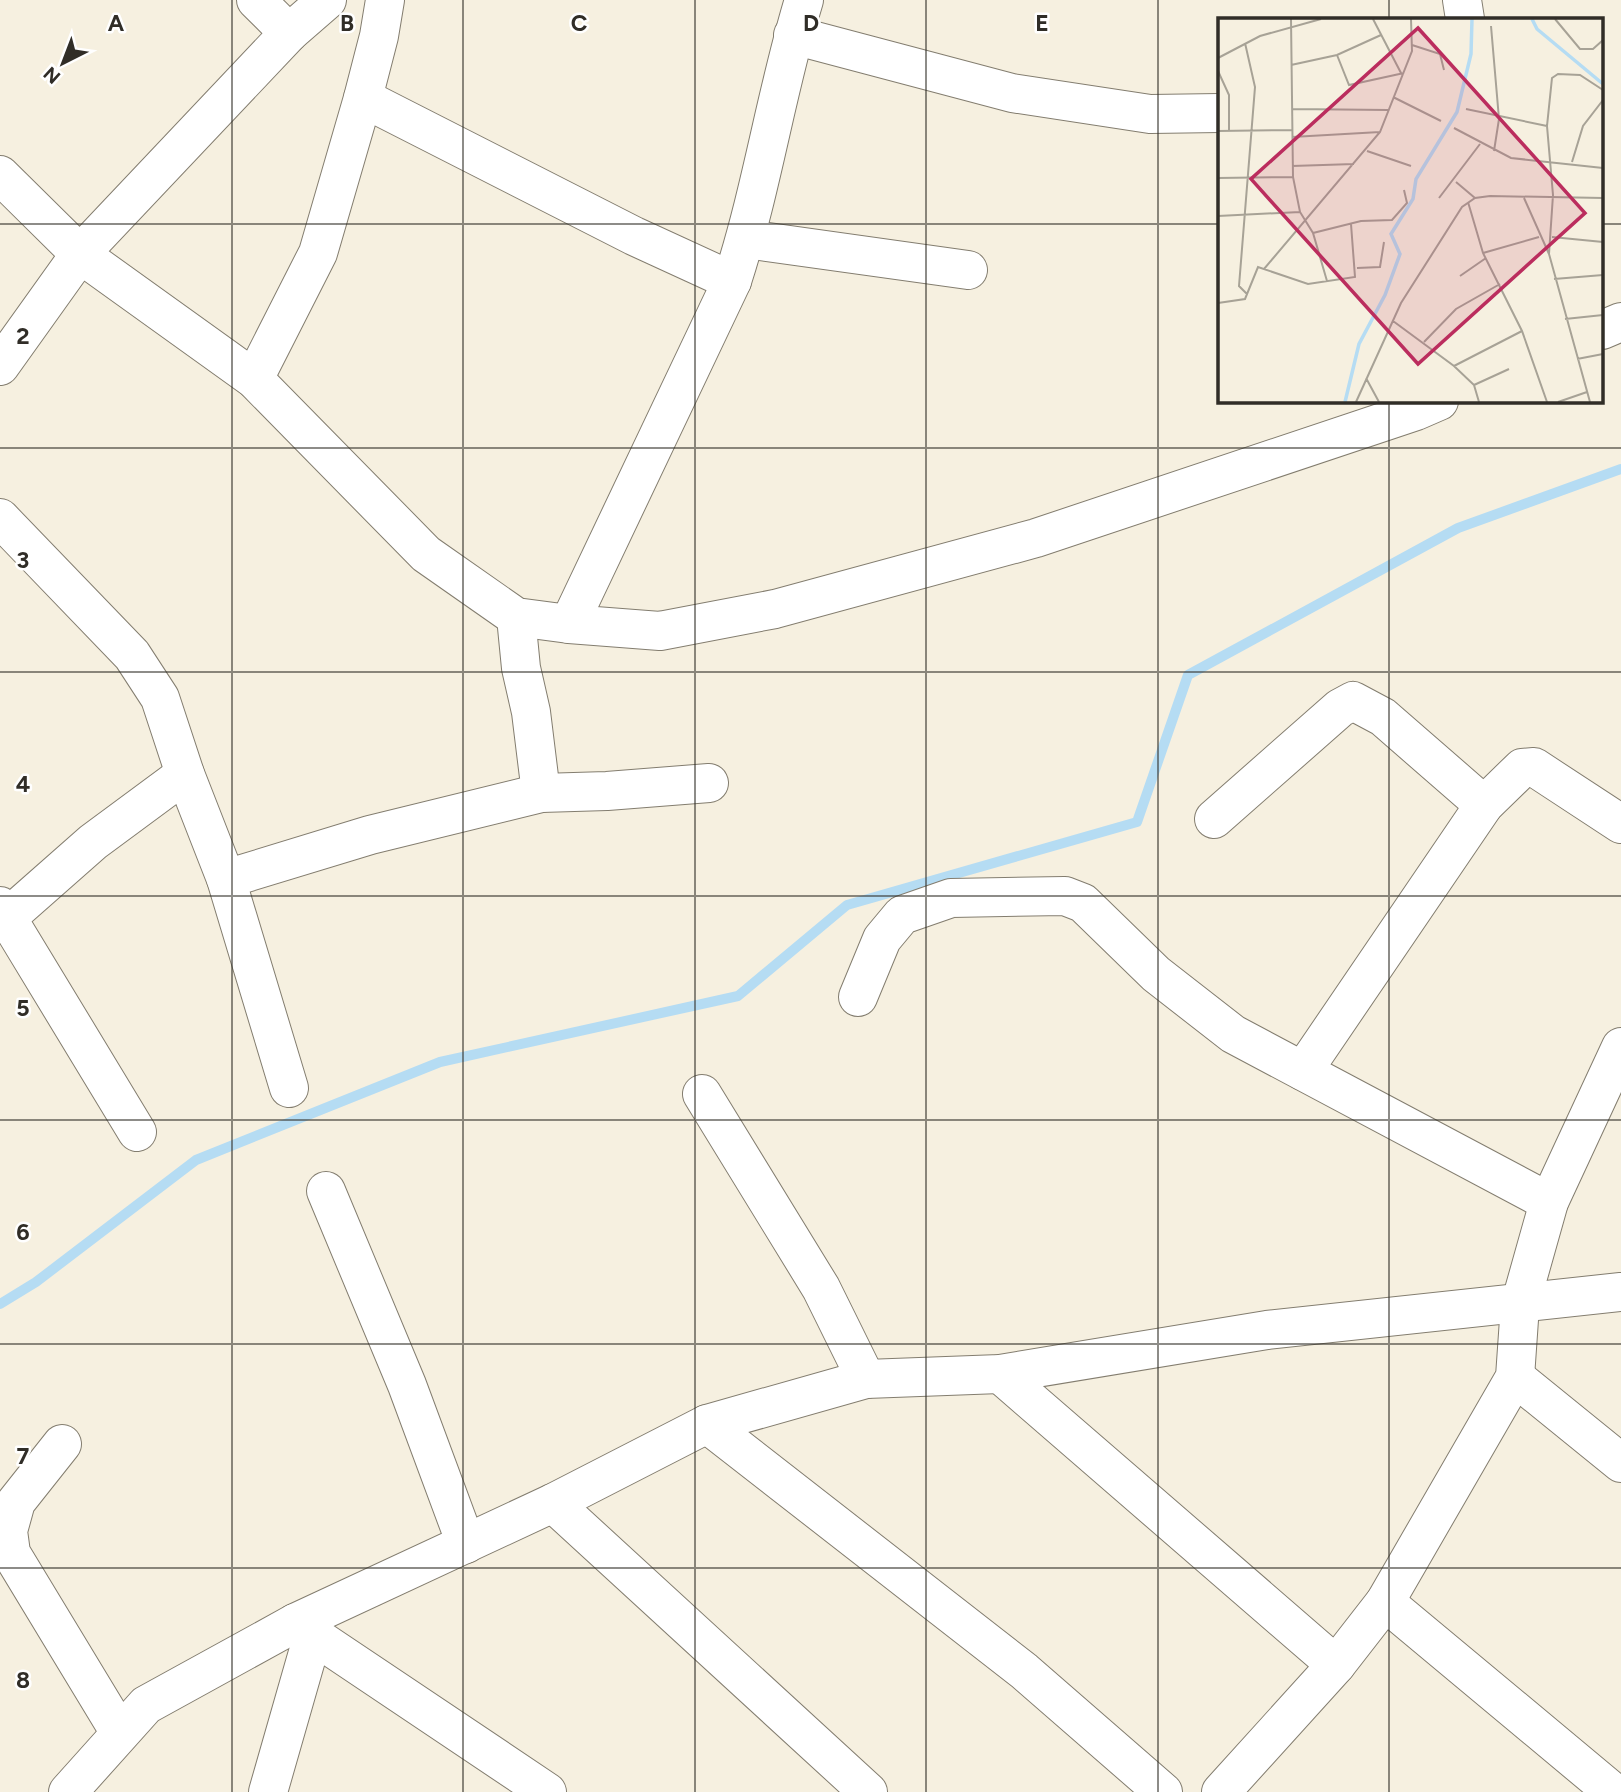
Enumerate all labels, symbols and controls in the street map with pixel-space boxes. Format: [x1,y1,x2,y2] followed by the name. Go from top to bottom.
[108,9,125,37] text: A
[340,9,354,37] text: B
[571,9,588,37] text: C
[803,9,819,37] text: D
[1035,9,1049,37] text: E
[1218,18,1604,402] inset map
[28,28,98,98] north arrow
[39,62,65,89] text: N
[16,322,30,350] text: 2
[17,546,29,574] text: 3
[16,770,30,798] text: 4
[16,994,30,1022] text: 5
[16,1218,30,1246] text: 6
[17,1442,30,1470] text: 7
[16,1666,30,1694] text: 8

